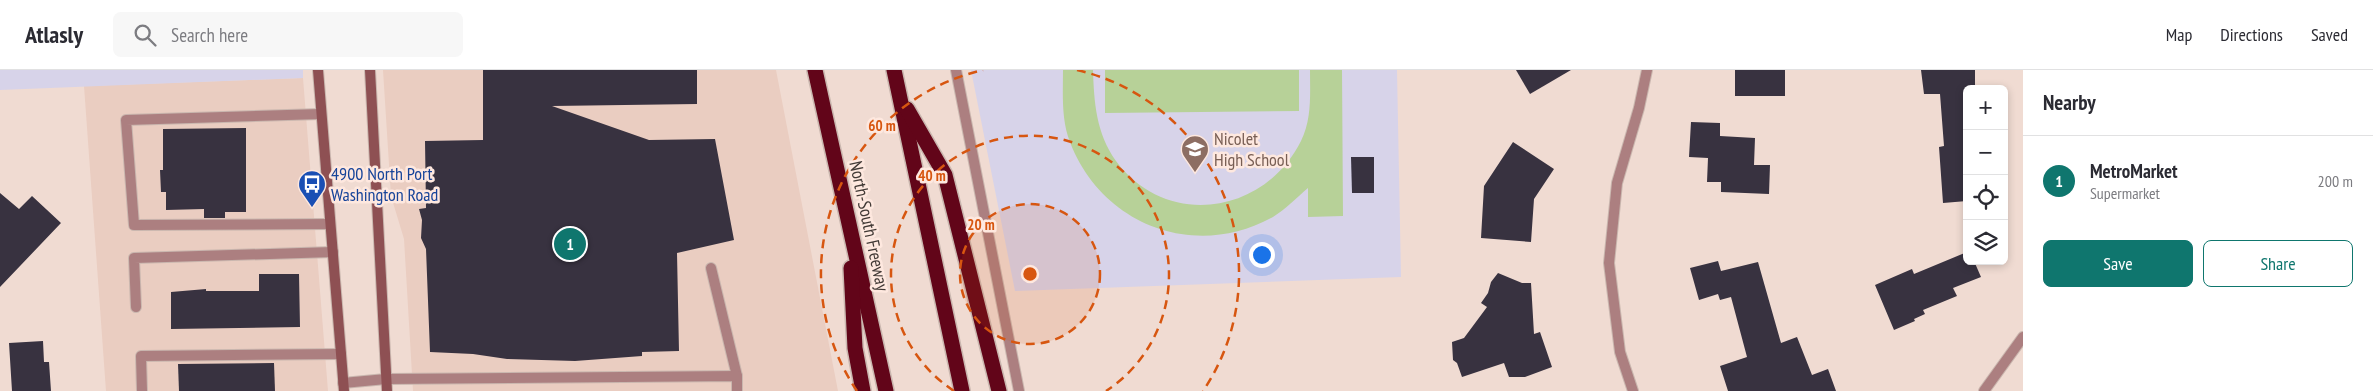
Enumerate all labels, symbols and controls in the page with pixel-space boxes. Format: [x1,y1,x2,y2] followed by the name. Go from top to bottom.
[113,12,463,57] search box
[25,19,83,50] text: Atlasly
[131,21,159,49] icon: search
[171,23,248,47] text: Search here
[2166,23,2192,46] text: Map
[2220,23,2283,46] text: Directions
[2311,23,2348,46] text: Saved
[1963,85,2008,265] map controls
[1963,85,2008,130] button: +
[2043,89,2096,116] text: Nearby
[868,116,896,135] text: 60 m
[1214,127,1290,171] place label: Nicolet High School
[1963,130,2008,175] button: −
[1180,134,1210,173] school or university icon: Nicolet High School
[844,159,895,293] street label: North-South Freeway
[2090,159,2178,183] text: MetroMarket
[331,162,438,206] place label: 4900 North Port Washington Road
[918,166,946,185] text: 40 m
[297,169,327,208] bus stop icon: 4900 North Port Washington Road
[2055,171,2063,191] text: 1
[2318,171,2353,191] text: 200 m
[1963,175,2008,220] button: locate
[2090,183,2160,203] text: Supermarket
[967,215,995,234] text: 20 m
[1963,220,2008,265] button: layers
[554,225,586,263] pin: 1
[2043,240,2193,287] button: Save
[2203,240,2353,287] button: Share
[1249,242,1275,268] your location
[1021,265,1039,283] centre of rings

